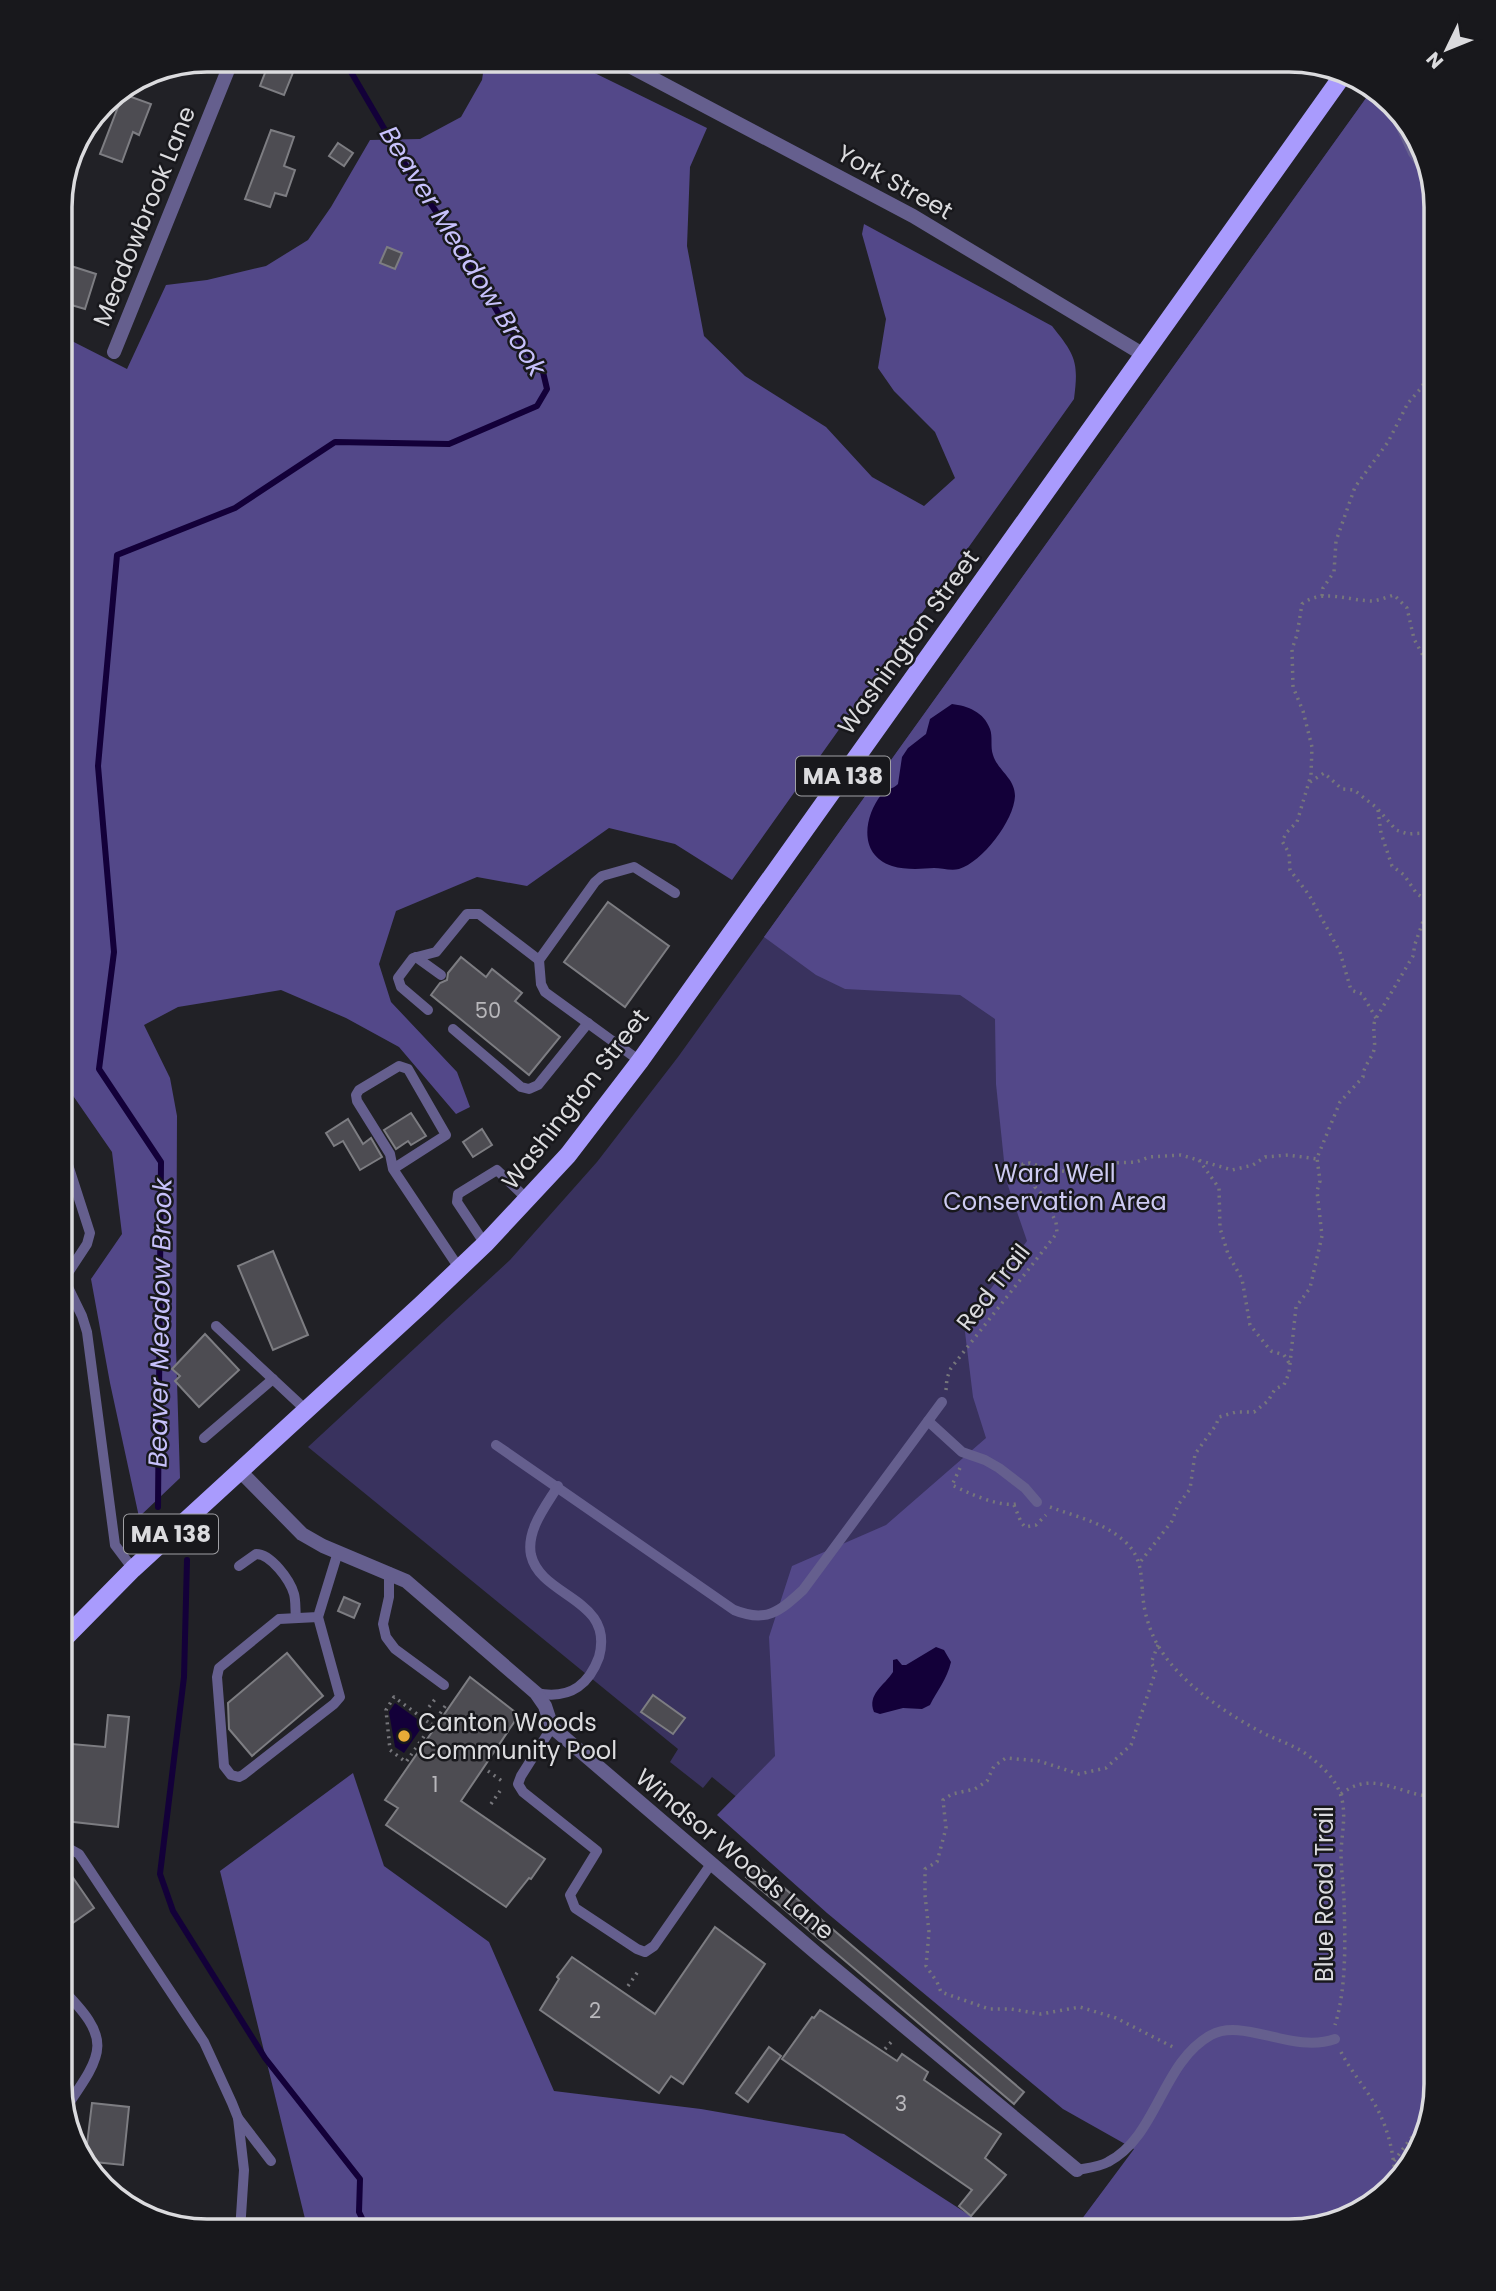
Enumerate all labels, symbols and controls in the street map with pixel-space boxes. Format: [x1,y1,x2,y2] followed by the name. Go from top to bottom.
[1412,14,1482,84] north arrow
[1420,46,1450,75] text: N
[85,101,203,331] street label: Meadowbrook Lane
[371,119,556,385] water label: Beaver Meadow Brook
[831,137,959,227] street label: York Street
[830,543,986,741] street label: Washington Street
[796,756,890,796] road number: MA 138
[475,996,501,1025] house number: 50
[494,1002,656,1196] street label: Washington Street
[943,1157,1167,1218] park label: Ward Well Conservation Area
[139,1176,181,1468] water label: Beaver Meadow Brook
[949,1237,1037,1337] street label: Red Trail
[124,1514,218,1554] road number: MA 138
[418,1706,617,1767] place label: Canton Woods Community Pool
[396,1728,412,1744] marker: Canton Woods Community Pool
[629,1761,841,1947] street label: Windsor Woods Lane
[432,1770,438,1799] house number: 1
[1308,1806,1341,1982] street label: Blue Road Trail
[589,1996,601,2025] house number: 2
[895,2089,907,2118] house number: 3

